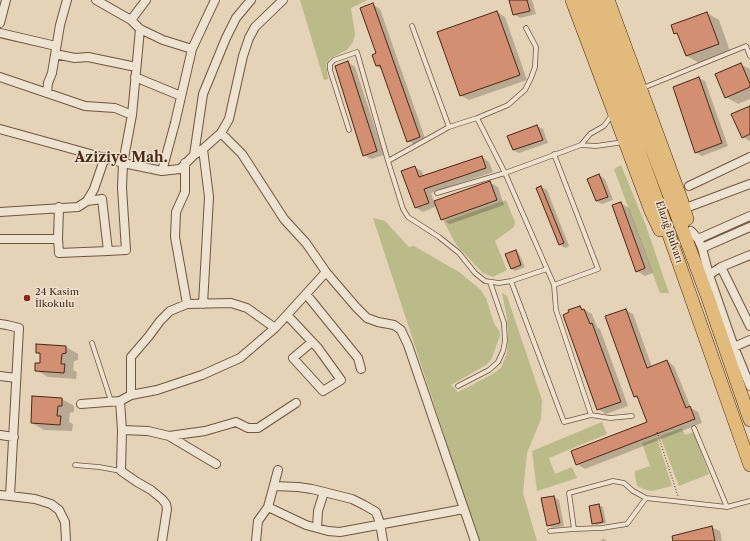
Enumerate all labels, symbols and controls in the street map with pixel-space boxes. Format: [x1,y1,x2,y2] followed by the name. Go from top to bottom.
[74,150,168,166] district label: Aziziye Mah.
[653,199,685,265] street label: Elazığ Bulvarı
[35,286,79,310] place label: 24 Kasim İlkokulu
[22,293,32,303] marker: 24 Kasim İlkokulu

